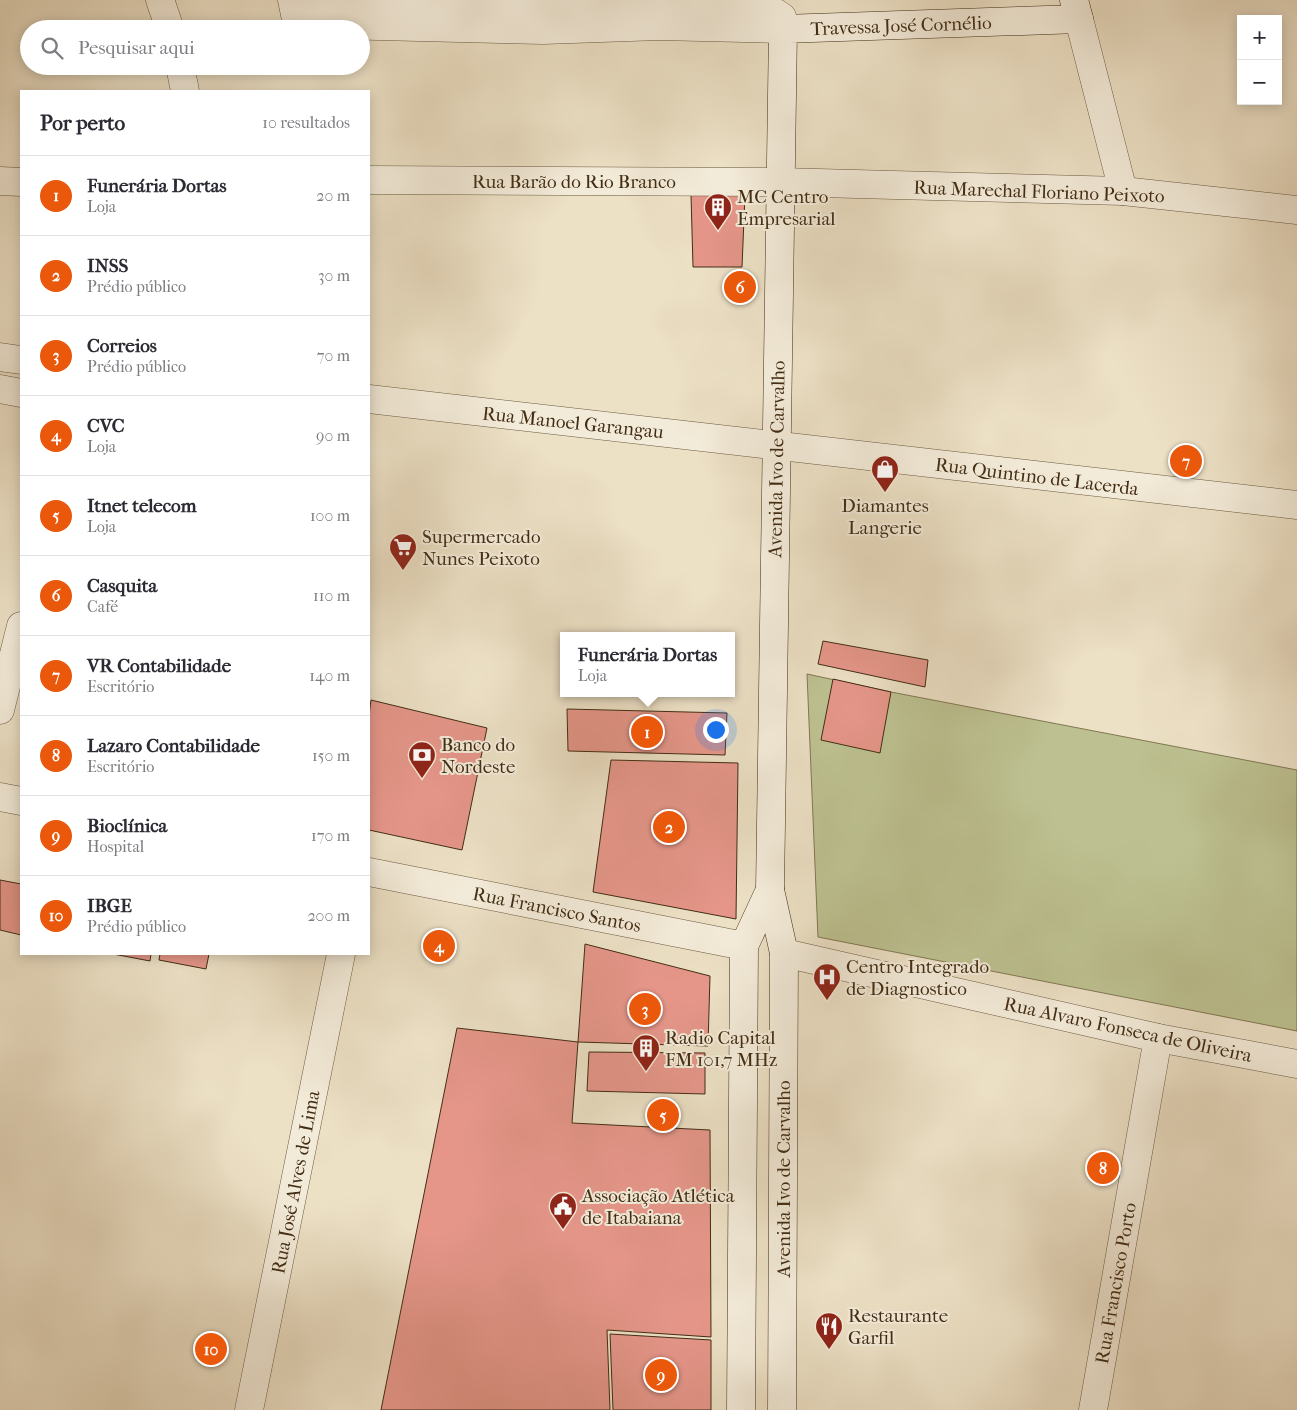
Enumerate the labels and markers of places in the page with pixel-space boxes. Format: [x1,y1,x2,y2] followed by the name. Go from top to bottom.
[737,186,836,230] place label: MC Centro Empresarial
[703,192,733,231] building icon: MC Centro Empresarial
[724,268,756,306] pin: 6
[1170,442,1202,480] pin: 7
[870,454,900,493] shop icon: Diamantes Langerie
[841,495,929,539] place label: Diamantes Langerie
[422,526,541,570] place label: Supermercado Nunes Peixoto
[388,532,418,571] supermarket icon: Supermercado Nunes Peixoto
[631,713,663,751] pin: 1
[441,734,516,778] place label: Banco do Nordeste
[407,740,437,779] bank icon: Banco do Nordeste
[653,808,685,846] pin: 2
[423,927,455,965] pin: 4
[846,956,990,1000] place label: Centro Integrado de Diagnostico
[812,962,842,1001] hospital icon: Centro Integrado de Diagnostico
[629,990,661,1028] pin: 3
[665,1027,777,1071] place label: Radio Capital FM 101,7 MHz
[631,1033,661,1072] building icon: Radio Capital FM 101,7 MHz
[647,1096,679,1134] pin: 5
[1087,1149,1119,1187] pin: 8
[581,1185,735,1229] place label: Associação Atlética de Itabaiana
[548,1191,578,1230] public building icon: Associação Atlética de Itabaiana
[848,1305,948,1349] place label: Restaurante Garfil
[814,1311,844,1350] restaurant icon: Restaurante Garfil
[195,1330,227,1368] pin: 10
[645,1356,677,1394] pin: 9

